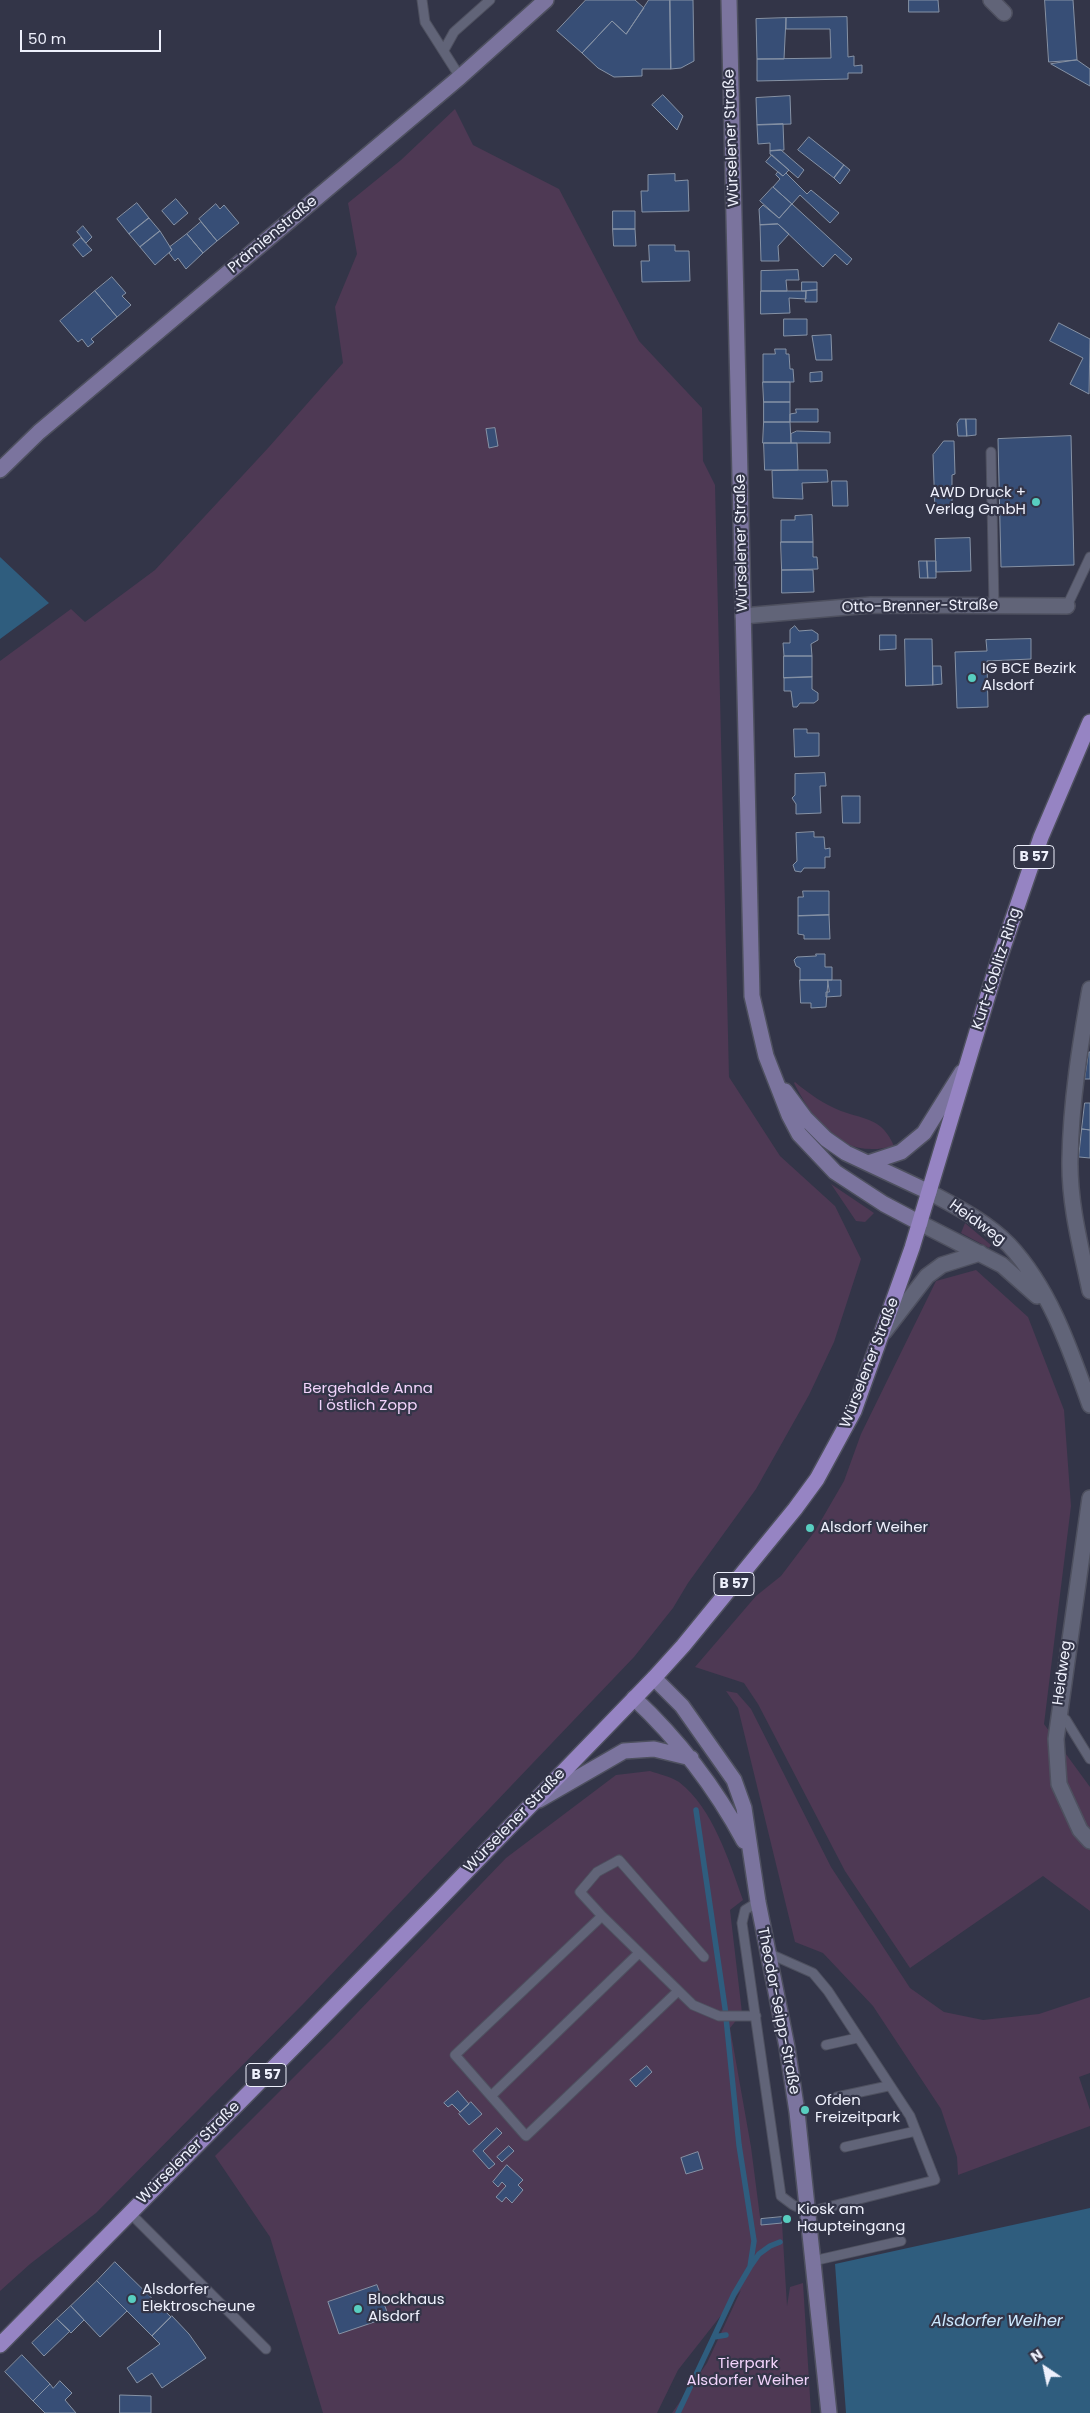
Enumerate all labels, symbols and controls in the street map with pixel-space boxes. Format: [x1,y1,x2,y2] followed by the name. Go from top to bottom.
[22,20,164,52] scale bar
[28,28,66,49] text: 50 m
[721,69,743,207] street label: Würselener Straße
[225,192,321,278] street label: Prämienstraße
[732,474,752,612] street label: Würselener Straße
[925,484,1026,519] place label: AWD Druck + Verlag GmbH
[1030,496,1042,508] marker: AWD Druck + Verlag GmbH
[842,597,998,617] street label: Otto-Brenner-Straße
[982,660,1076,695] place label: IG BCE Bezirk Alsdorf
[966,672,978,684] marker: IG BCE Bezirk Alsdorf
[1014,846,1054,869] road number: B 57
[969,906,1025,1032] street label: Kurt-Koblitz-Ring
[945,1197,1009,1249] street label: Heidweg
[837,1295,903,1431] street label: Würselener Straße
[303,1380,433,1415] park label: Bergehalde Anna I östlich Zopp
[820,1519,928,1537] place label: Alsdorf Weiher
[804,1522,816,1534] marker: Alsdorf Weiher
[714,1572,754,1596] road number: B 57
[1050,1639,1076,1707] street label: Heidweg
[461,1765,569,1877] street label: Würselener Straße
[753,1926,803,2096] street label: Theodor-Seipp-Straße
[246,2064,286,2086] road number: B 57
[815,2092,900,2127] place label: Ofden Freizeitpark
[134,2098,244,2208] street label: Würselener Straße
[799,2104,811,2116] marker: Ofden Freizeitpark
[797,2201,905,2236] place label: Kiosk am Haupteingang
[781,2213,793,2225] marker: Kiosk am Haupteingang
[142,2281,255,2316] place label: Alsdorfer Elektroscheune
[368,2291,444,2326] place label: Blockhaus Alsdorf
[126,2293,138,2305] marker: Alsdorfer Elektroscheune
[352,2303,364,2315] marker: Blockhaus Alsdorf
[931,2312,1063,2332] water label: Alsdorfer Weiher
[1020,2343,1070,2393] north arrow
[1027,2344,1047,2367] text: N
[687,2355,809,2390] park label: Tierpark Alsdorfer Weiher

